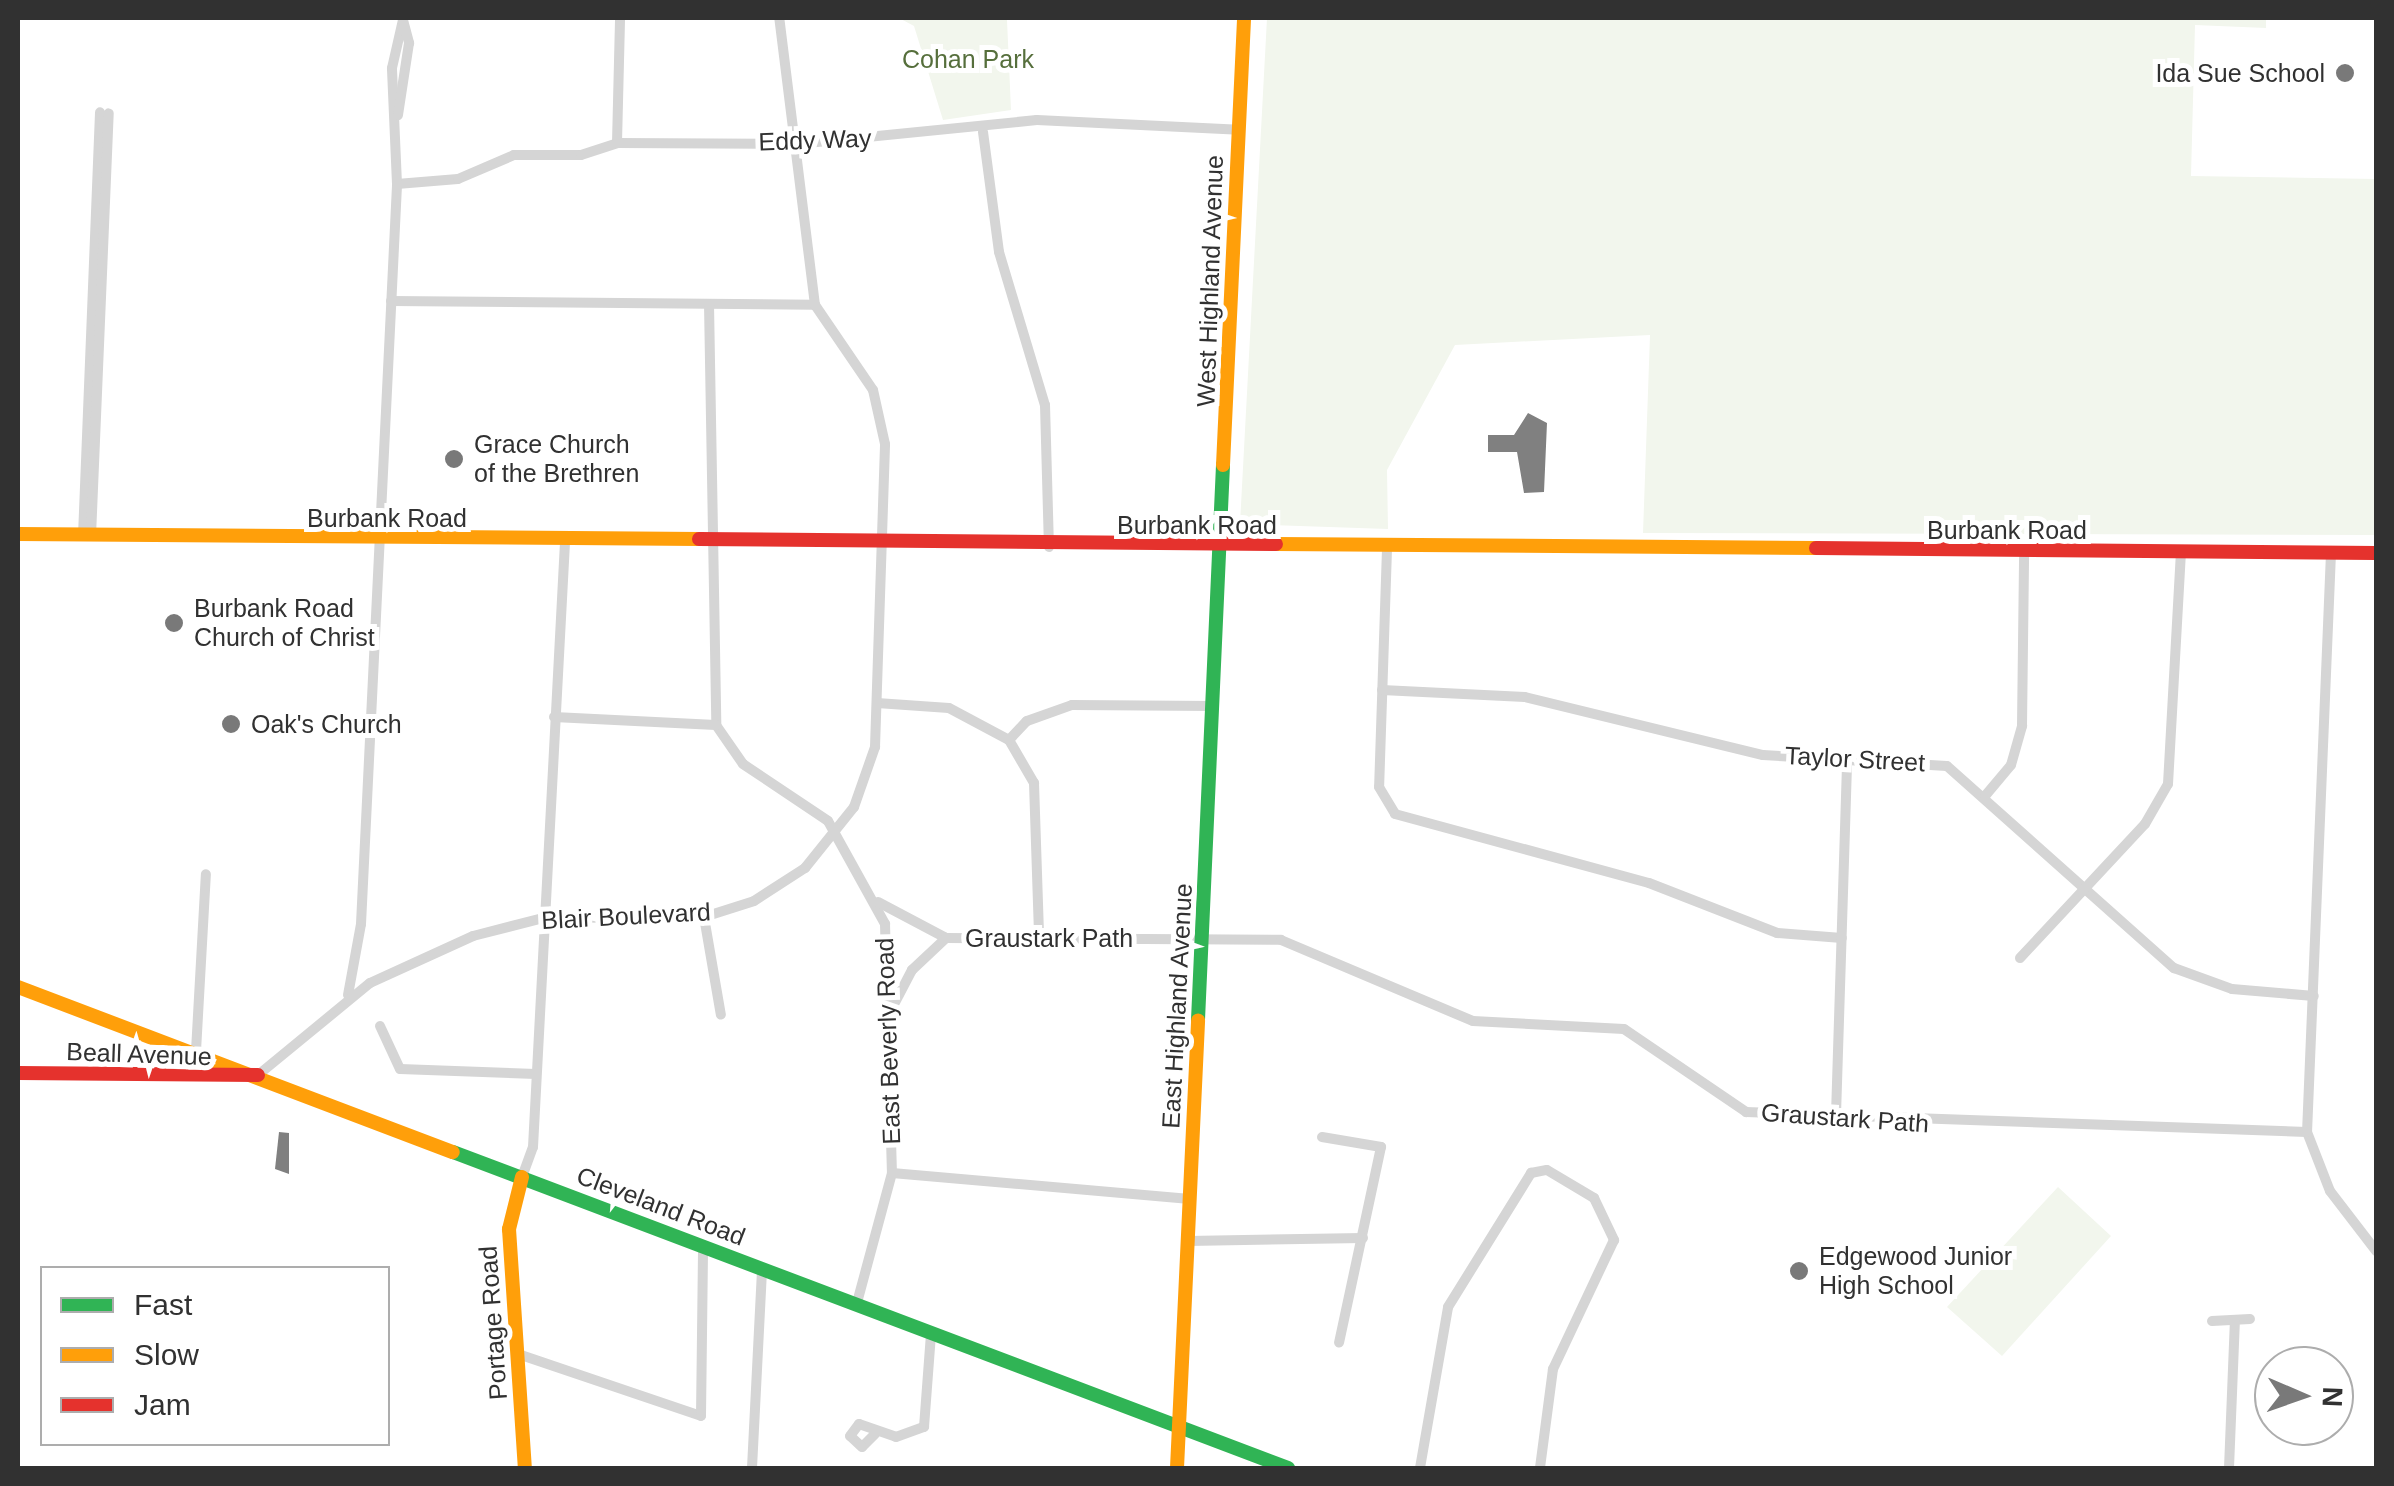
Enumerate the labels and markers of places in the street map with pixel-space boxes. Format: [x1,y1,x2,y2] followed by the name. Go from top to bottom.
[2155,58,2325,88] place label: Ida Sue School
[2334,62,2356,84] marker: Ida Sue School
[474,430,639,489] place label: Grace Church of the Brethren
[443,448,465,470] marker: Grace Church of the Brethren
[194,594,375,653] place label: Burbank Road Church of Christ
[163,612,185,634] marker: Burbank Road Church of Christ
[251,709,402,739] place label: Oak's Church
[220,713,242,735] marker: Oak's Church
[1819,1242,2012,1301] place label: Edgewood Junior High School
[1788,1260,1810,1282] marker: Edgewood Junior High School

